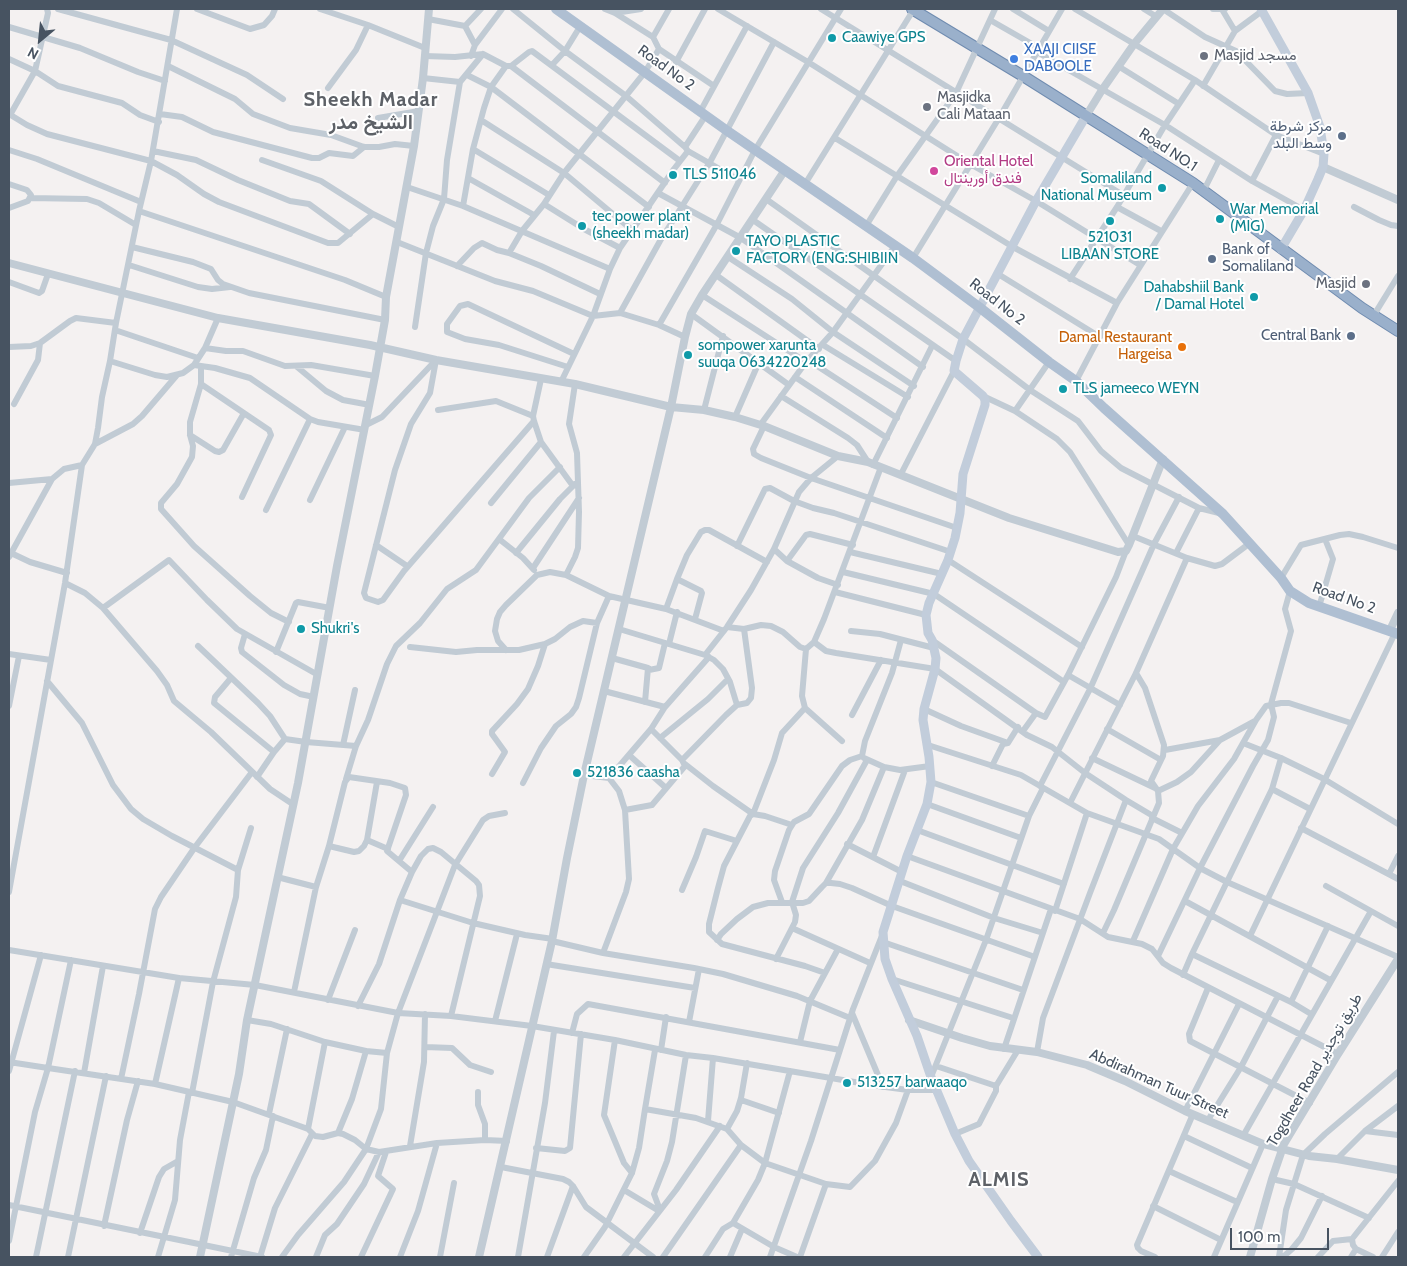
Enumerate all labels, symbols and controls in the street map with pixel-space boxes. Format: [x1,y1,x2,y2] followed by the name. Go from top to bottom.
[15,15,65,65] north arrow
[842,29,925,47] place label: Caawiye GPS
[826,32,838,44] marker: Caawiye GPS
[634,41,698,95] street label: Road No 2
[1024,41,1096,76] place label: XAAJI CIISE DABOOLE
[24,43,42,64] text: N
[1214,47,1296,65] place label: Masjid مسجد
[1198,50,1210,62] marker: Masjid مسجد
[1008,53,1020,65] marker: XAAJI CIISE DABOOLE
[302,88,440,135] district label: Sheekh Madar الشيخ مدر
[937,89,1011,124] place label: Masjidka Cali Mataan
[921,101,933,113] marker: Masjidka Cali Mataan
[1270,118,1332,153] place label: مركز شرطة وسط البلد
[1136,125,1200,175] street label: Road NO.1
[1336,130,1348,142] marker: مركز شرطة وسط البلد
[944,153,1033,188] place label: Oriental Hotel فندق أورينتال
[928,165,940,177] marker: Oriental Hotel فندق أورينتال
[683,166,756,184] place label: TLS 511046
[667,169,679,181] marker: TLS 511046
[1041,170,1152,205] place label: Somaliland National Museum
[1156,182,1168,194] marker: Somaliland National Museum
[1230,201,1319,236] place label: War Memorial (MIG)
[592,208,690,243] place label: tec power plant (sheekh madar)
[1214,213,1226,225] marker: War Memorial (MIG)
[1104,215,1116,227] marker: 521031 LIBAAN STORE
[576,220,588,232] marker: tec power plant (sheekh madar)
[1061,229,1159,264] place label: 521031 LIBAAN STORE
[746,233,898,268] place label: TAYO PLASTIC FACTORY (ENG:SHIBIIN
[1222,241,1294,276] place label: Bank of Somaliland
[730,245,742,257] marker: TAYO PLASTIC FACTORY (ENG:SHIBIIN
[1206,253,1218,265] marker: Bank of Somaliland
[966,275,1028,329] street label: Road No 2
[1316,275,1356,293] place label: Masjid
[1360,278,1372,290] marker: Masjid
[1143,279,1244,314] place label: Dahabshiil Bank / Damal Hotel
[1248,291,1260,303] marker: Dahabshiil Bank / Damal Hotel
[1261,327,1341,345] place label: Central Bank
[1059,329,1172,364] place label: Damal Restaurant Hargeisa
[1345,330,1357,342] marker: Central Bank
[698,337,826,372] place label: sompower xarunta suuqa 0634220248
[1176,341,1188,353] marker: Damal Restaurant Hargeisa
[682,349,694,361] marker: sompower xarunta suuqa 0634220248
[1073,380,1199,398] place label: TLS jameeco WEYN
[1057,383,1069,395] marker: TLS jameeco WEYN
[1310,578,1378,618] street label: Road No 2
[311,620,359,638] place label: Shukri's
[295,623,307,635] marker: Shukri's
[587,764,680,782] place label: 521836 caasha
[571,767,583,779] marker: 521836 caasha
[1264,990,1366,1150] street label: Togdheer Road طريق توجدير
[1087,1045,1231,1123] street label: Abdirahman Tuur Street
[857,1074,967,1092] place label: 513257 barwaaqo
[841,1077,853,1089] marker: 513257 barwaaqo
[968,1168,1030,1192] district label: ALMIS
[1232,1218,1331,1250] scale bar
[1238,1228,1280,1246] text: 100 m

